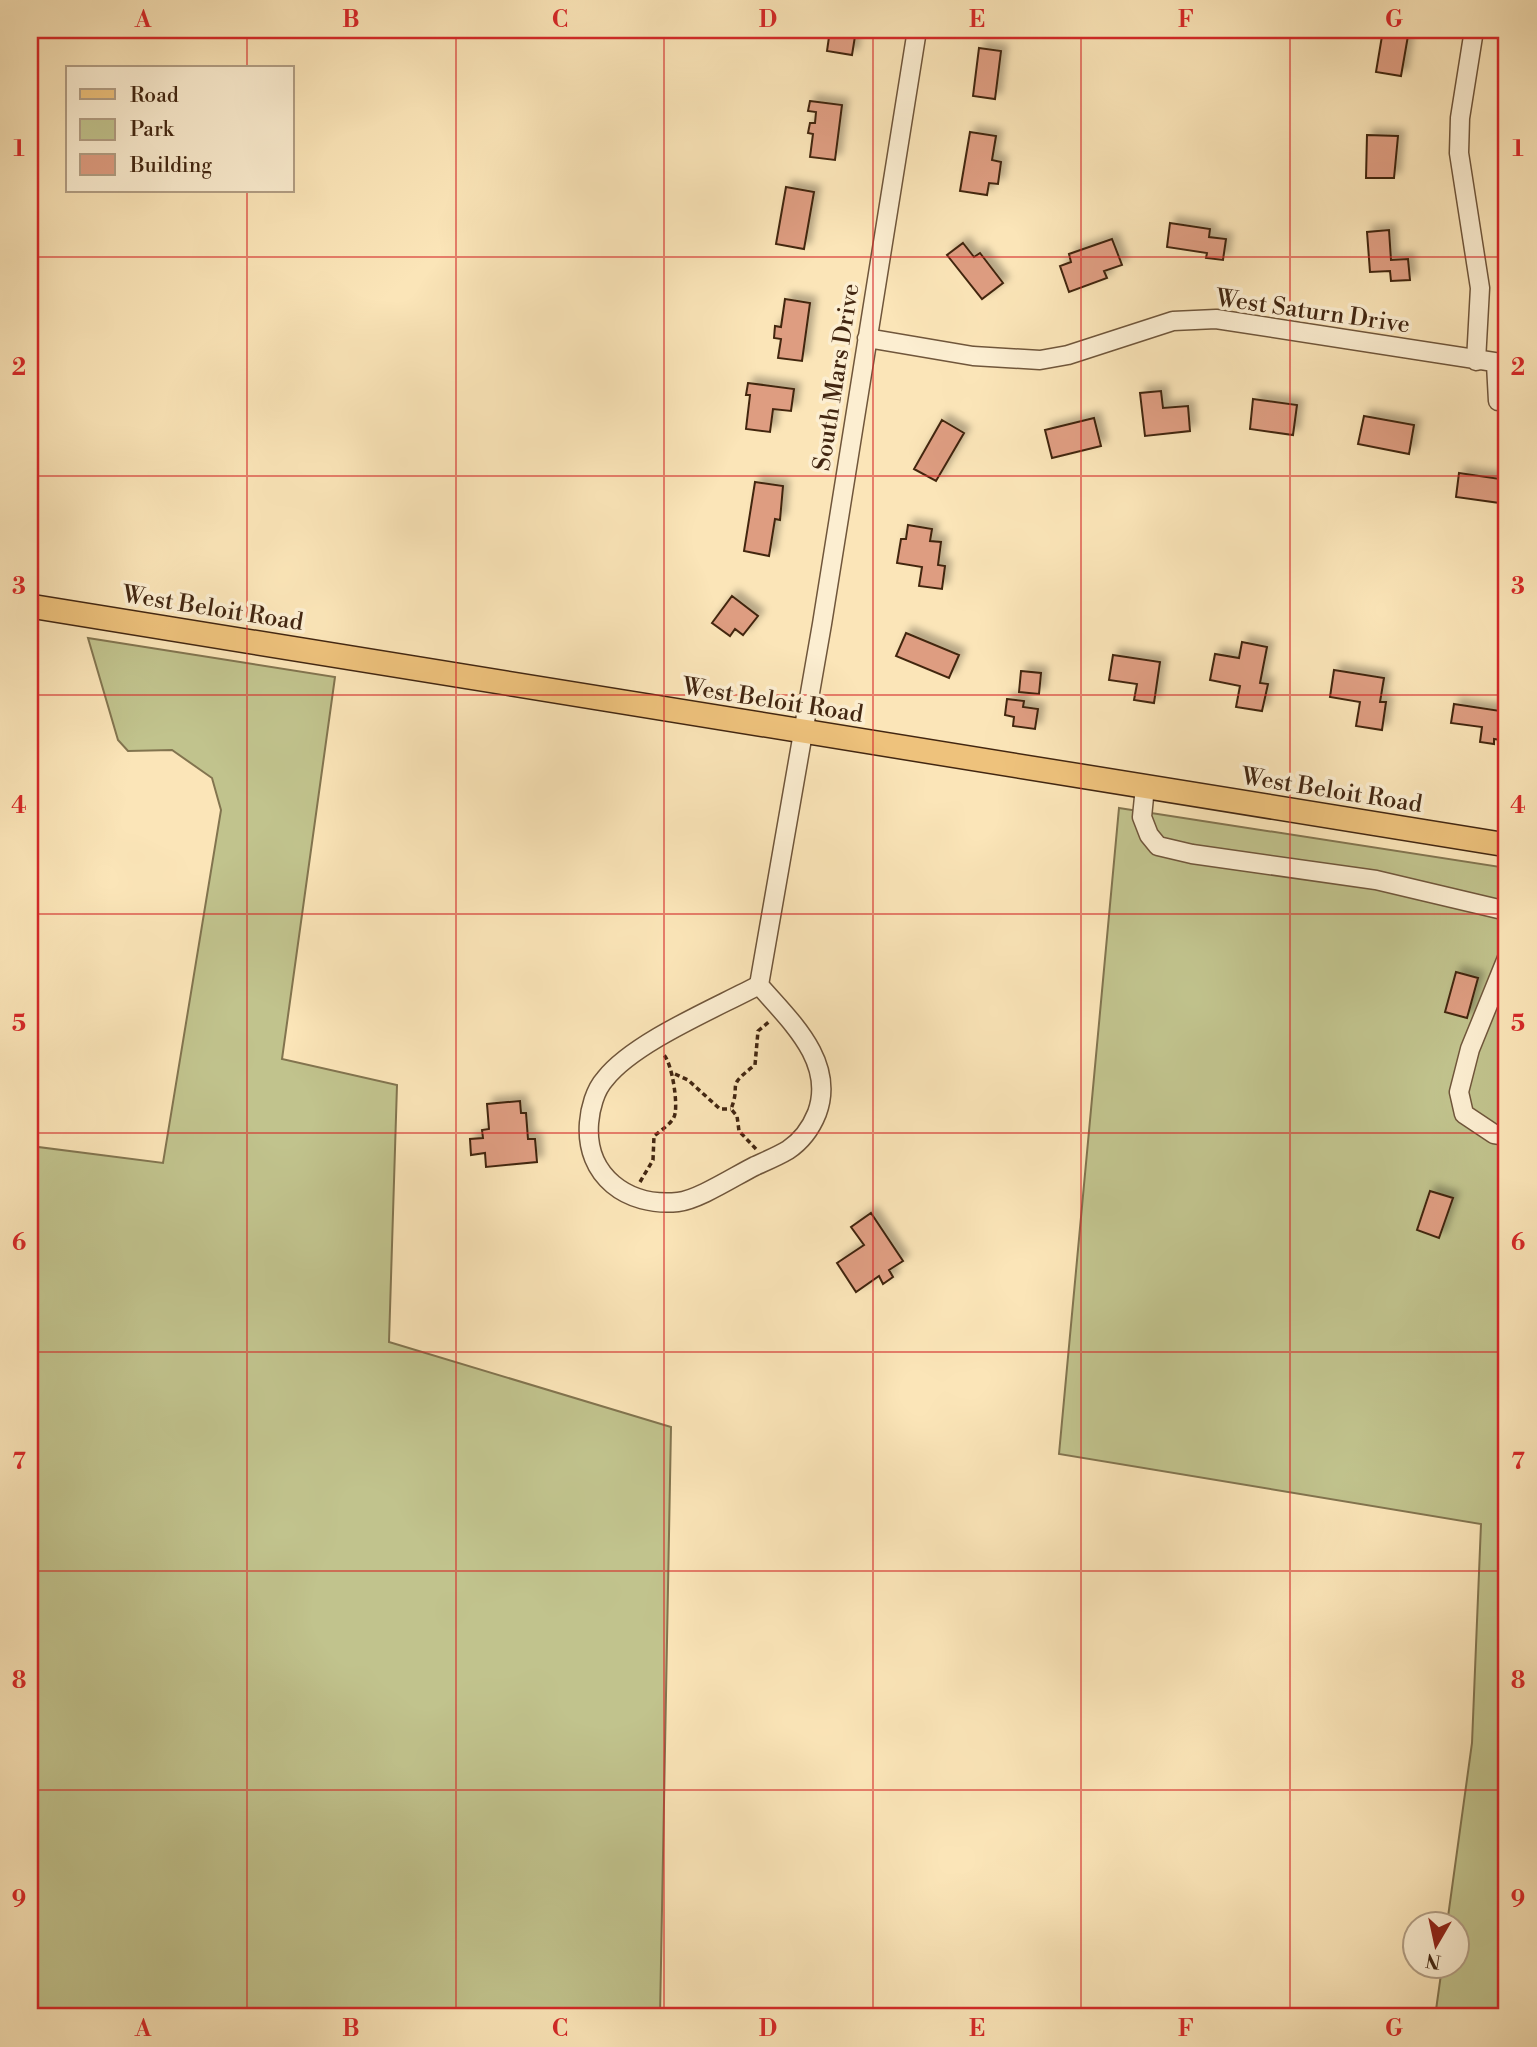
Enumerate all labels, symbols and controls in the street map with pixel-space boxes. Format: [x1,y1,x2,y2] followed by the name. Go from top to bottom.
[134,6,152,34] text: A
[342,6,360,34] text: B
[552,6,568,34] text: C
[759,6,777,34] text: D
[969,6,985,34] text: E
[1178,6,1194,34] text: F
[1385,6,1403,34] text: G
[66,66,294,192] legend
[130,83,179,109] text: Road
[130,117,175,143] text: Park
[13,135,25,163] text: 1
[1512,135,1524,163] text: 1
[129,153,212,179] text: Building
[807,281,867,473] street label: South Mars Drive
[1213,283,1412,340] street label: West Saturn Drive
[12,354,26,382] text: 2
[1511,354,1525,382] text: 2
[12,573,26,601] text: 3
[1511,573,1525,601] text: 3
[119,580,306,638] street label: West Beloit Road
[679,672,866,730] street label: West Beloit Road
[1238,762,1425,820] street label: West Beloit Road
[11,792,27,820] text: 4
[1510,792,1526,820] text: 4
[12,1010,26,1038] text: 5
[1511,1010,1525,1038] text: 5
[12,1229,26,1257] text: 6
[1511,1229,1525,1257] text: 6
[12,1448,26,1476] text: 7
[1511,1448,1525,1476] text: 7
[12,1667,26,1695] text: 8
[1511,1667,1525,1695] text: 8
[12,1886,26,1914] text: 9
[1511,1886,1525,1914] text: 9
[1400,1910,1470,1980] north arrow
[1424,1948,1443,1974] text: N
[134,2015,152,2043] text: A
[342,2015,360,2043] text: B
[552,2015,568,2043] text: C
[759,2015,777,2043] text: D
[969,2015,985,2043] text: E
[1178,2015,1194,2043] text: F
[1385,2015,1403,2043] text: G

